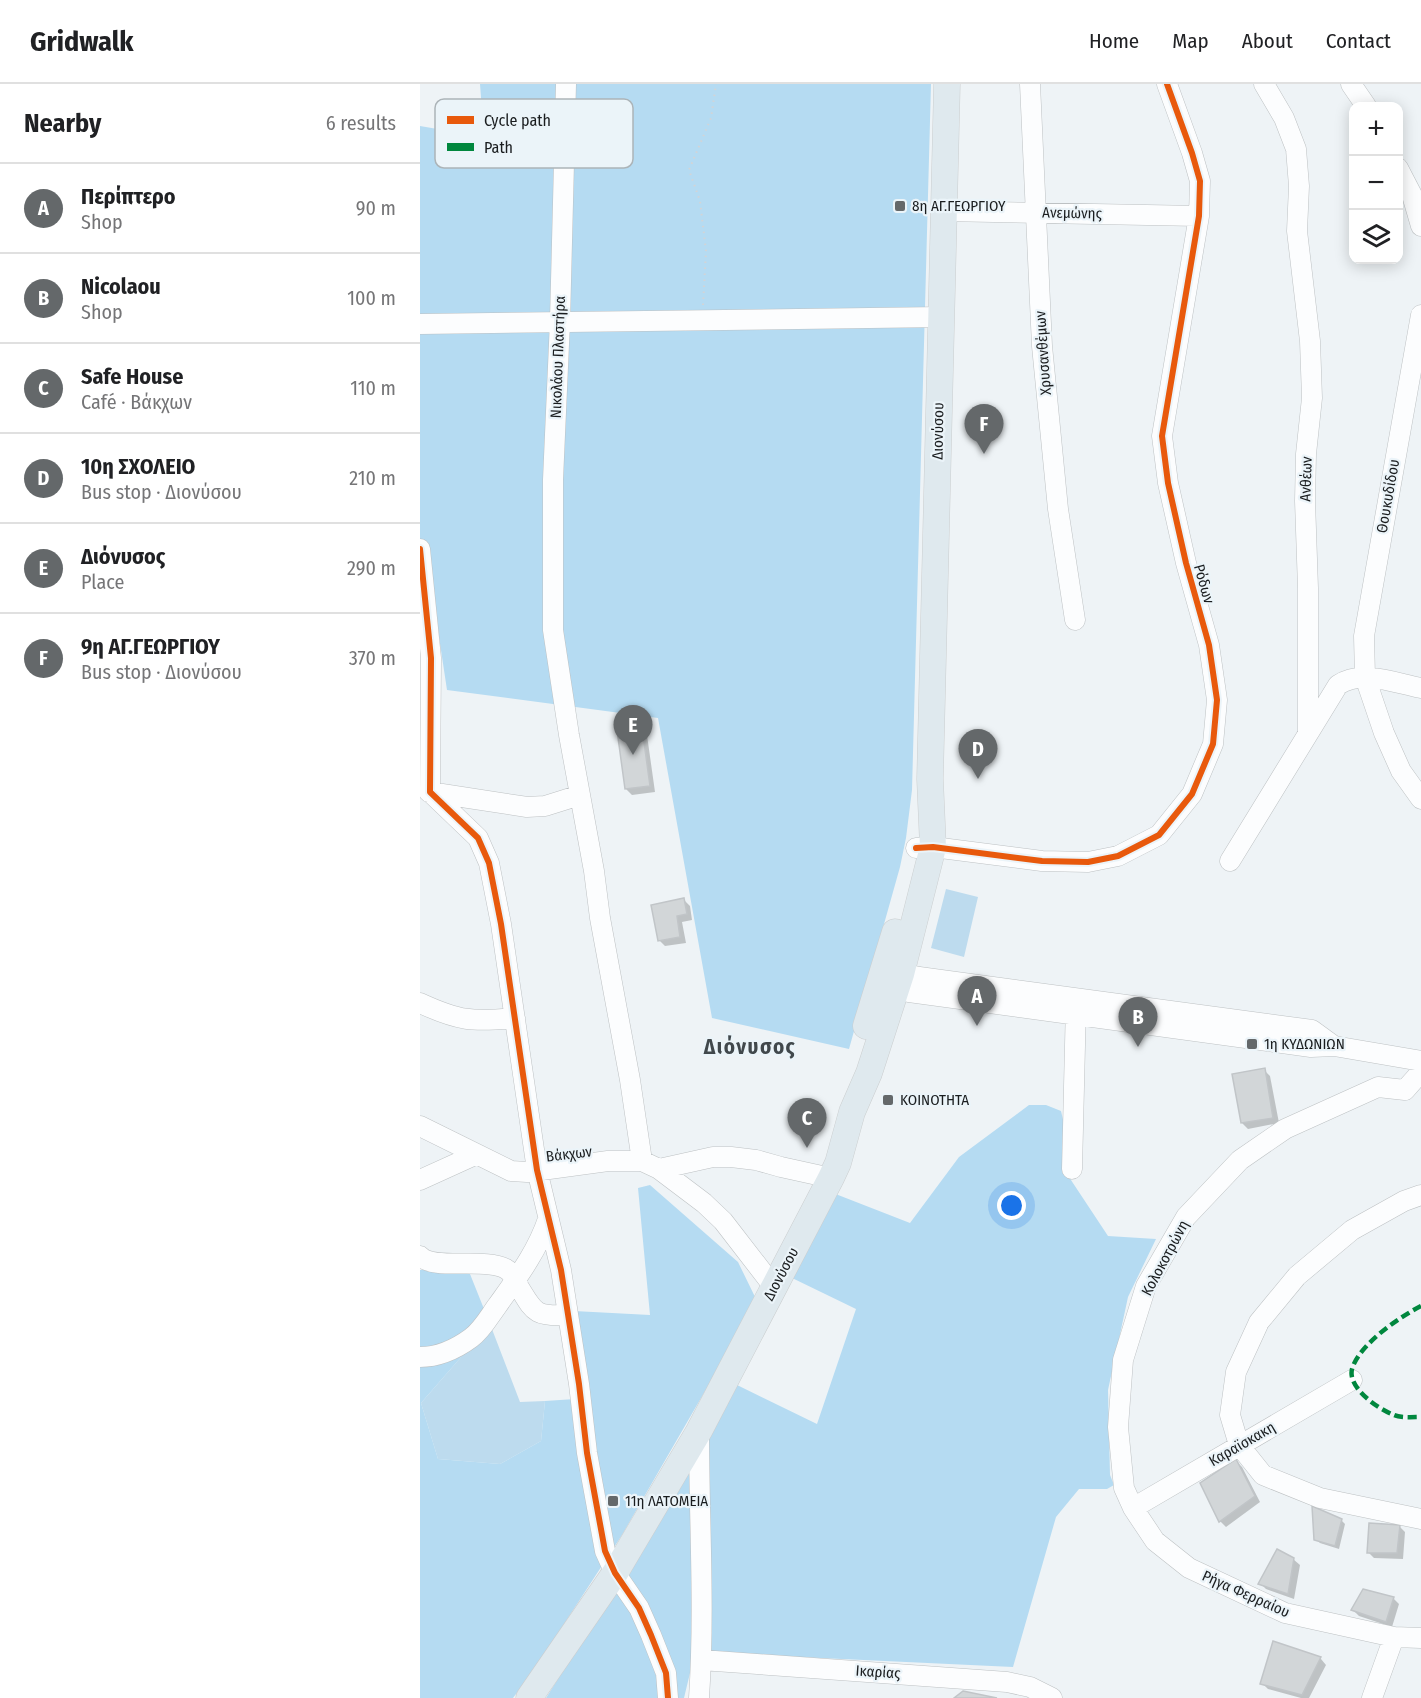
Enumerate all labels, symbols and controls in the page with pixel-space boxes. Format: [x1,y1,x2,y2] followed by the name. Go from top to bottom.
[30,25,134,58] text: Gridwalk
[1089,28,1139,54] text: Home
[1172,28,1209,54] text: Map
[1242,28,1293,54] text: About
[1326,28,1391,54] text: Contact
[435,99,633,168] legend
[1349,102,1403,264] map controls
[1349,102,1403,156] button: +
[24,108,101,139] text: Nearby
[326,111,396,135] text: 6 results
[484,111,551,130] text: Cycle path
[484,138,513,157] text: Path
[1349,156,1403,210] button: −
[81,183,176,210] text: Περίπτερο
[38,196,49,220] text: A
[356,196,396,220] text: 90 m
[912,197,1006,215] place label: 8η ΑΓ.ΓΕΩΡΓΙΟΥ
[893,199,907,213] marker: 8η ΑΓ.ΓΕΩΡΓΙΟΥ
[1042,203,1103,223] street label: Ανεμώνης
[81,210,123,234] text: Shop
[1349,210,1403,264] button: layers
[81,273,161,300] text: Nicolaou
[38,286,49,310] text: B
[347,286,396,310] text: 100 m
[547,295,569,419] street label: Νικολάου Πλαστήρα
[81,300,123,324] text: Shop
[1031,310,1055,396] street label: Χρυσανθέμων
[81,363,183,390] text: Safe House
[38,376,49,400] text: C
[350,376,396,400] text: 110 m
[81,390,192,414] text: Café · Βάκχων
[929,402,947,460] street label: Διονύσου
[964,404,1004,454] pin: F
[81,453,195,480] text: 10η ΣΧΟΛΕΙΟ
[1296,456,1316,502] street label: Ανθέων
[1373,458,1403,534] street label: Θουκυδίδου
[38,466,49,490] text: D
[349,466,396,490] text: 210 m
[81,480,242,504] text: Bus stop · Διονύσου
[81,543,165,570] text: Διόνυσος
[39,556,48,580] text: E
[347,556,396,580] text: 290 m
[1190,562,1218,606] street label: Ρόδων
[81,570,124,594] text: Place
[81,633,220,660] text: 9η ΑΓ.ΓΕΩΡΓΙΟΥ
[39,646,48,670] text: F
[349,646,396,670] text: 370 m
[81,660,242,684] text: Bus stop · Διονύσου
[614,706,652,755] pin: E
[958,730,998,779] pin: D
[958,976,996,1026] pin: A
[1118,998,1158,1047] pin: B
[703,1034,796,1060] district label: Διόνυσος
[1264,1035,1345,1053] place label: 1η ΚΥΔΩΝΙΩΝ
[1245,1037,1259,1051] marker: 1η ΚΥΔΩΝΙΩΝ
[900,1091,969,1109] place label: ΚΟΙΝΟΤΗΤΑ
[881,1093,895,1107] marker: ΚΟΙΝΟΤΗΤΑ
[788,1098,826,1148] pin: C
[545,1142,594,1166] street label: Βάκχων
[997,1191,1026,1220] your location
[1138,1217,1192,1299] street label: Κολοκοτρώνη
[760,1244,802,1304] street label: Διονύσου
[1206,1418,1278,1470] street label: Καραϊσκακη
[625,1492,708,1510] place label: 11η ΛΑΤΟΜΕΙΑ
[606,1494,620,1508] marker: 11η ΛΑΤΟΜΕΙΑ
[1199,1567,1293,1621] street label: Ρήγα Φερραίου
[855,1661,902,1683] street label: Ικαρίας

